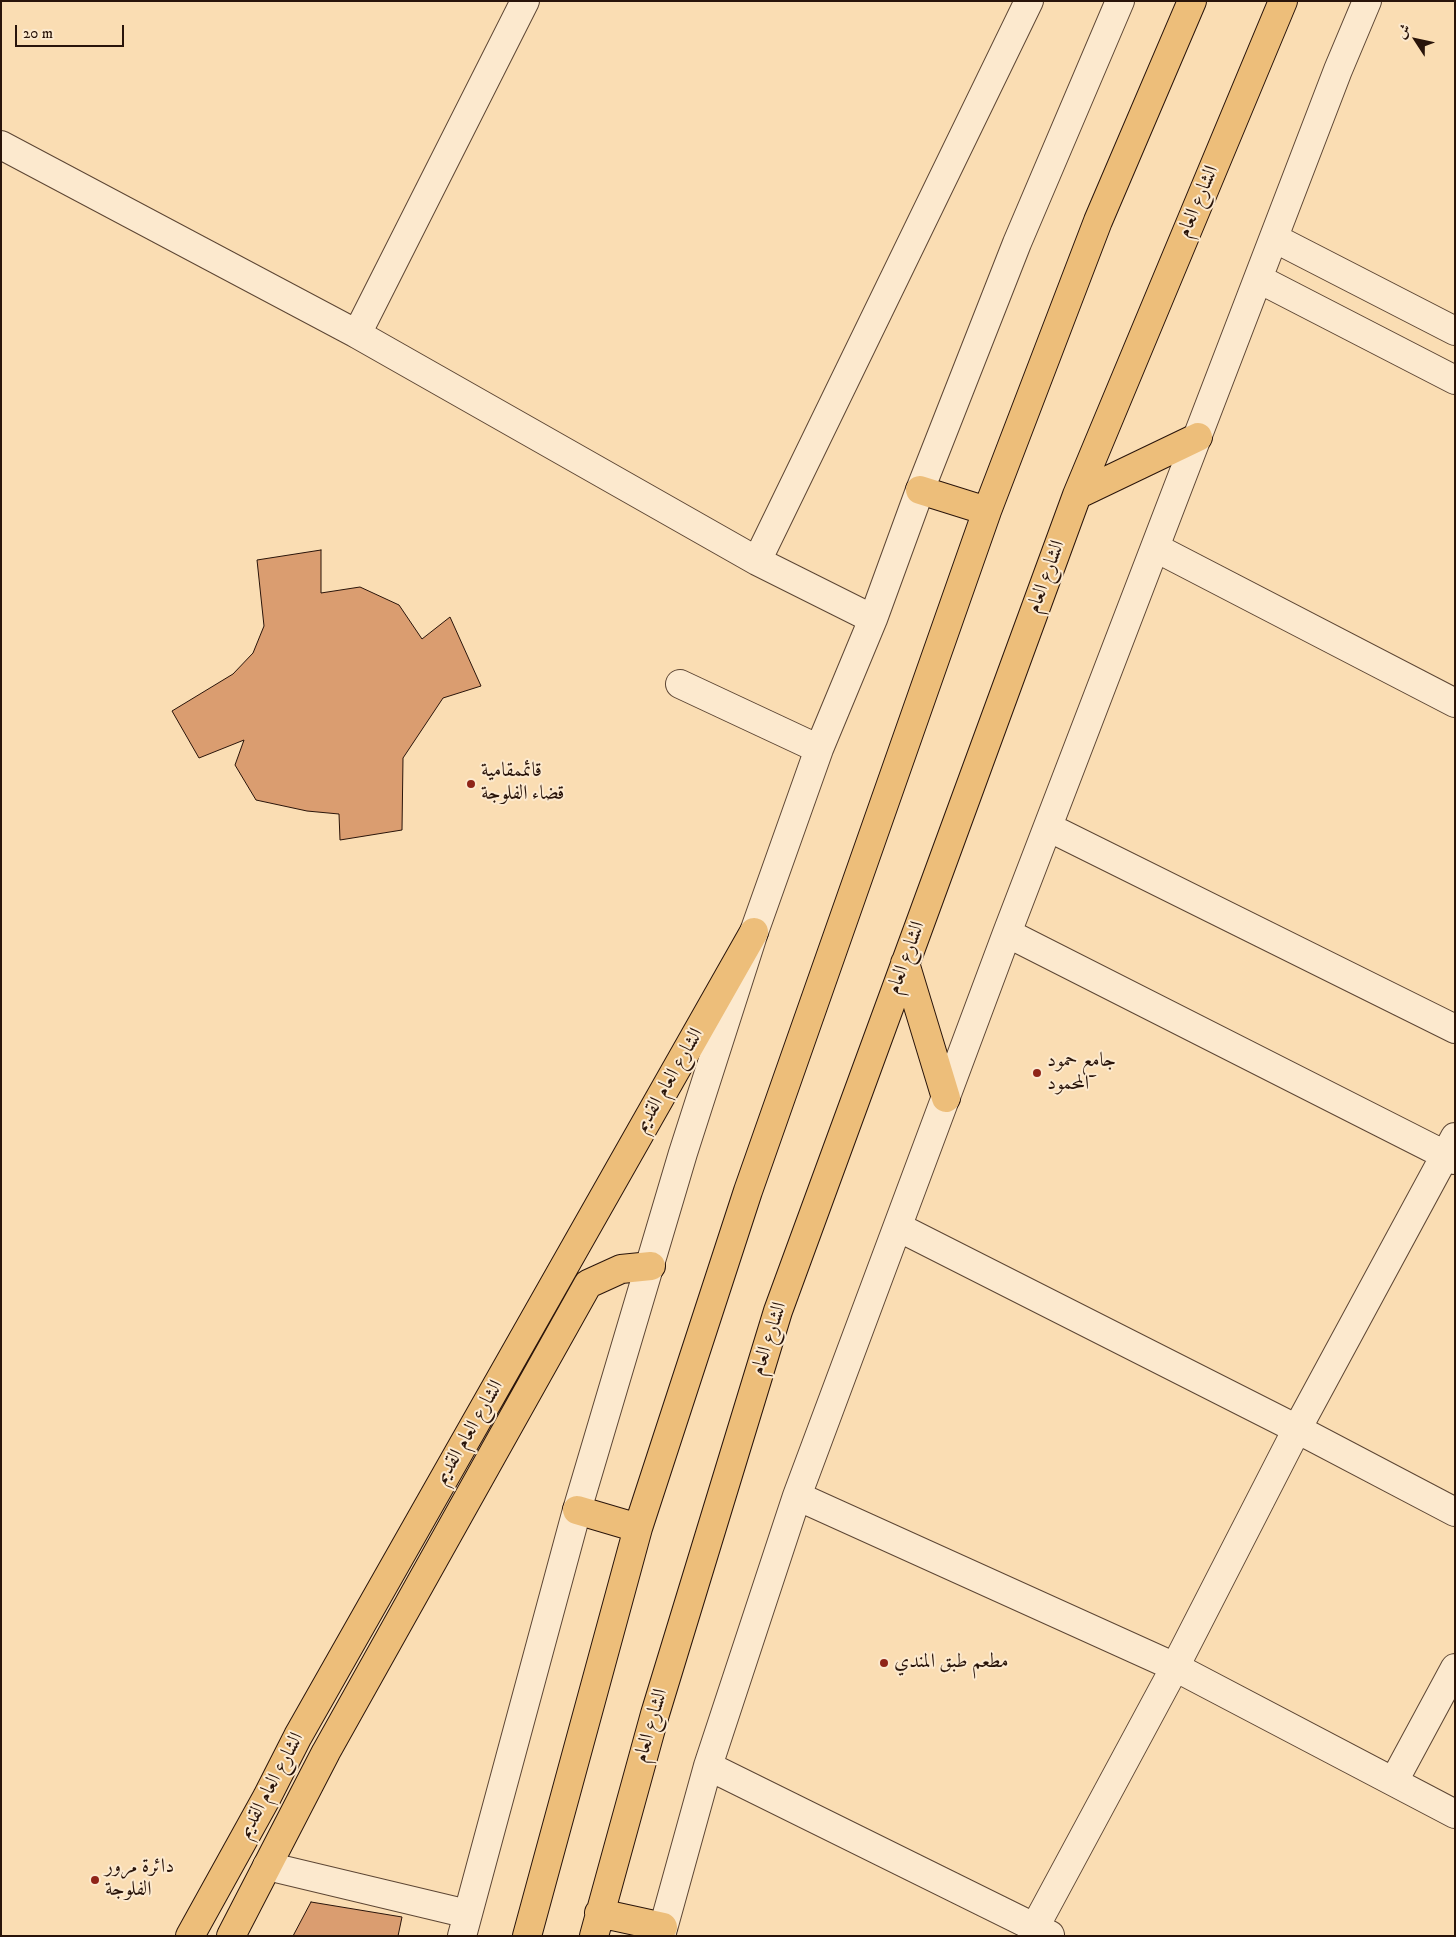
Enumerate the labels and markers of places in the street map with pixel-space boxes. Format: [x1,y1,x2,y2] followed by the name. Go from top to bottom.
[481,760,564,807] place label: قائممقامية قضاء الفلوجة
[465,778,477,790] marker: قائممقامية قضاء الفلوجة
[1047,1050,1116,1097] place label: جامع حمود المحمود
[1031,1067,1043,1079] marker: جامع حمود المحمود
[894,1651,1009,1675] place label: مطعم طبق المندي
[878,1657,890,1669] marker: مطعم طبق المندي
[105,1856,174,1903] place label: دائرة مرور الفلوجة
[89,1874,101,1886] marker: دائرة مرور الفلوجة

